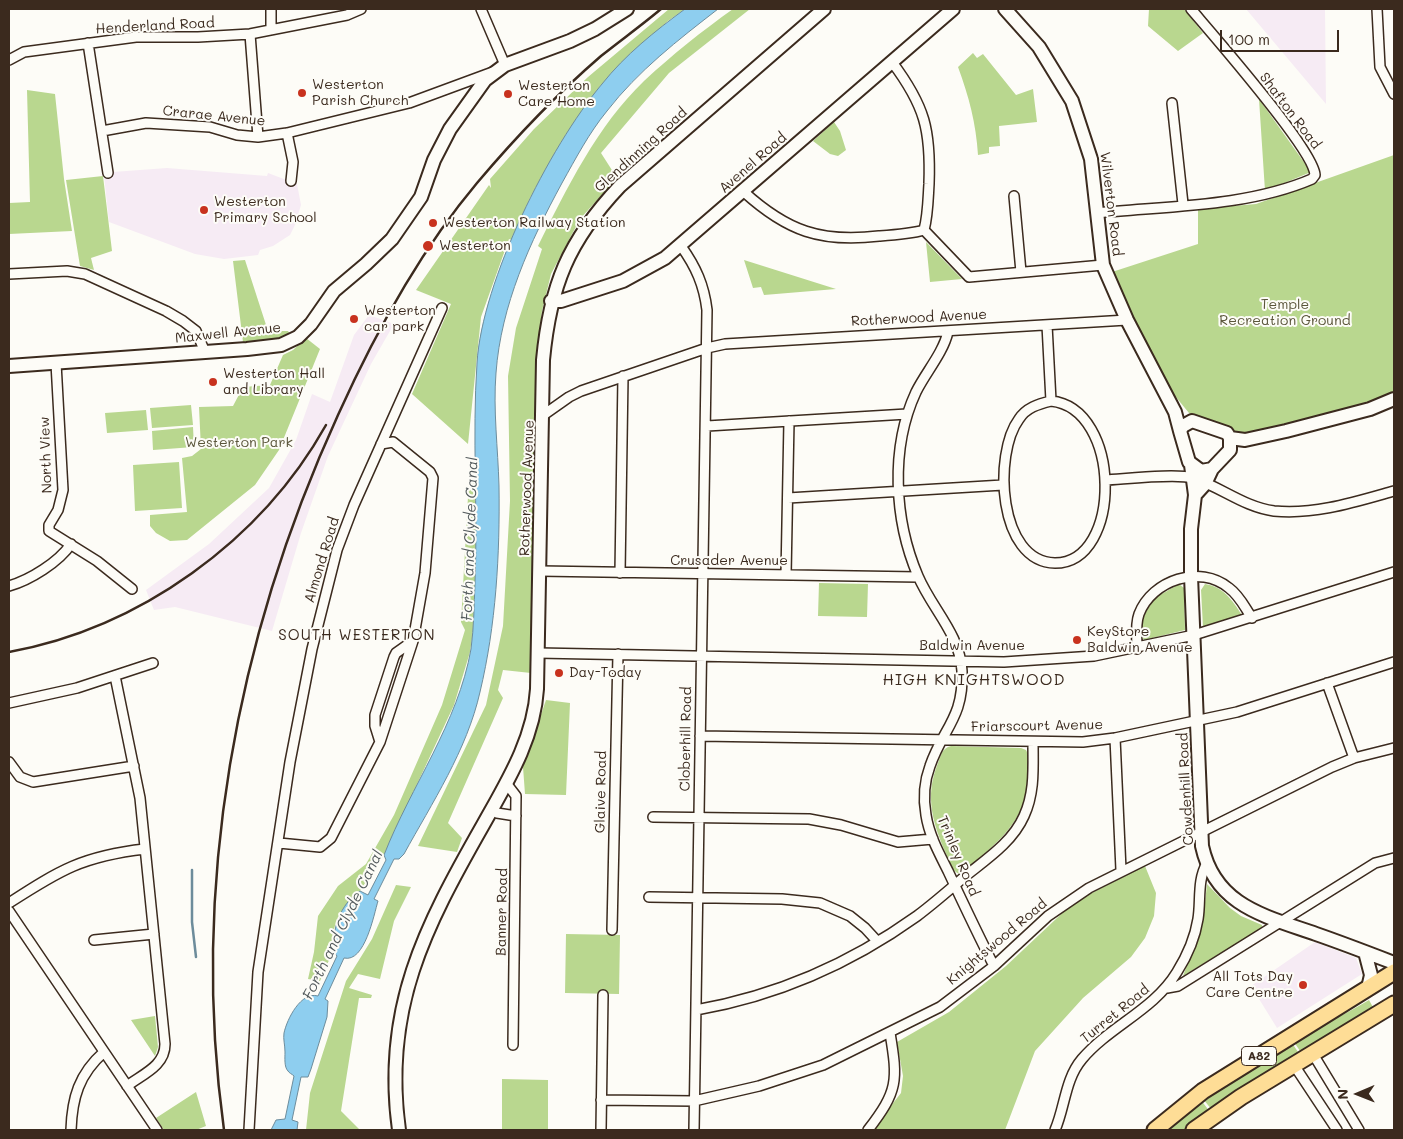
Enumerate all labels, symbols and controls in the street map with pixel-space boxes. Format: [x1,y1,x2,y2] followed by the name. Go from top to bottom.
[95,14,215,38] street label: Henderland Road
[1223,20,1342,52] scale bar
[1228,29,1270,49] text: 100 m
[1256,69,1324,153] street label: Shafton Road
[312,77,408,110] place label: Westerton Parish Church
[518,78,595,110] place label: Westerton Care Home
[296,87,308,99] marker: Westerton Parish Church
[502,88,514,100] marker: Westerton Care Home
[162,102,266,130] street label: Crarae Avenue
[591,104,691,196] street label: Glendinning Road
[716,129,790,197] street label: Avenel Road
[1096,151,1126,257] street label: Wilverton Road
[214,194,317,226] place label: Westerton Primary School
[198,204,210,216] marker: Westerton Primary School
[443,215,625,231] place label: Westerton Railway Station
[427,217,439,229] marker: Westerton Railway Station
[439,238,511,254] place label: Westerton
[421,239,435,253] marker: Westerton
[1219,297,1351,330] park label: Temple Recreation Ground
[364,303,436,336] place label: Westerton car park
[851,306,987,330] street label: Rotherwood Avenue
[348,313,360,325] marker: Westerton car park
[174,319,282,347] street label: Maxwell Avenue
[223,366,325,398] place label: Westerton Hall and Library
[207,376,219,388] marker: Westerton Hall and Library
[36,416,56,494] street label: North View
[516,420,538,556] street label: Rotherwood Avenue
[185,435,293,451] park label: Westerton Park
[458,457,482,621] water label: Forth and Clyde Canal
[301,515,343,605] street label: Almond Road
[670,553,788,569] street label: Crusader Avenue
[1087,624,1193,656] place label: KeyStore Baldwin Avenue
[276,626,438,644] district label: SOUTH WESTERTON
[1071,634,1083,646] marker: KeyStore Baldwin Avenue
[919,638,1025,654] street label: Baldwin Avenue
[569,665,642,681] place label: Day-Today
[553,667,565,679] marker: Day-Today
[881,670,1067,690] district label: HIGH KNIGHTSWOOD
[677,686,695,792] street label: Cloberhill Road
[971,716,1103,736] street label: Friarscourt Avenue
[1175,732,1197,846] street label: Cowdenhill Road
[592,751,610,833] street label: Glaive Road
[934,813,982,899] street label: Trinley Road
[299,847,387,1003] water label: Forth and Clyde Canal
[493,868,511,956] street label: Banner Road
[944,895,1050,989] street label: Knightswood Road
[1206,969,1293,1002] place label: All Tots Day Care Centre
[1297,979,1309,991] marker: All Tots Day Care Centre
[1077,981,1153,1047] street label: Turret Road
[1242,1046,1276,1066] road number: A82
[1333,1069,1383,1119] north arrow
[1333,1089,1352,1100] text: N

